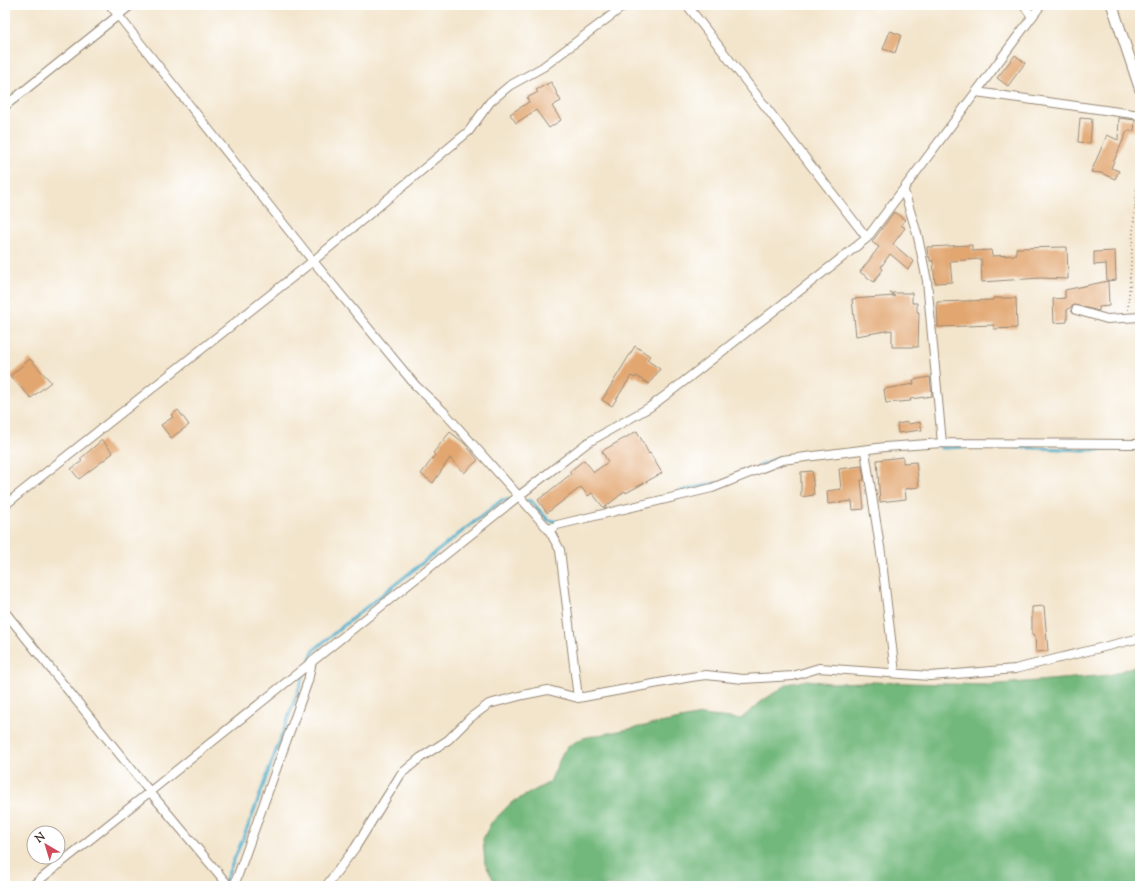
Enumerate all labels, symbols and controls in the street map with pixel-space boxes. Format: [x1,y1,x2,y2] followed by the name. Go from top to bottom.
[26,825,66,865] north arrow
[31,829,49,848] text: N

